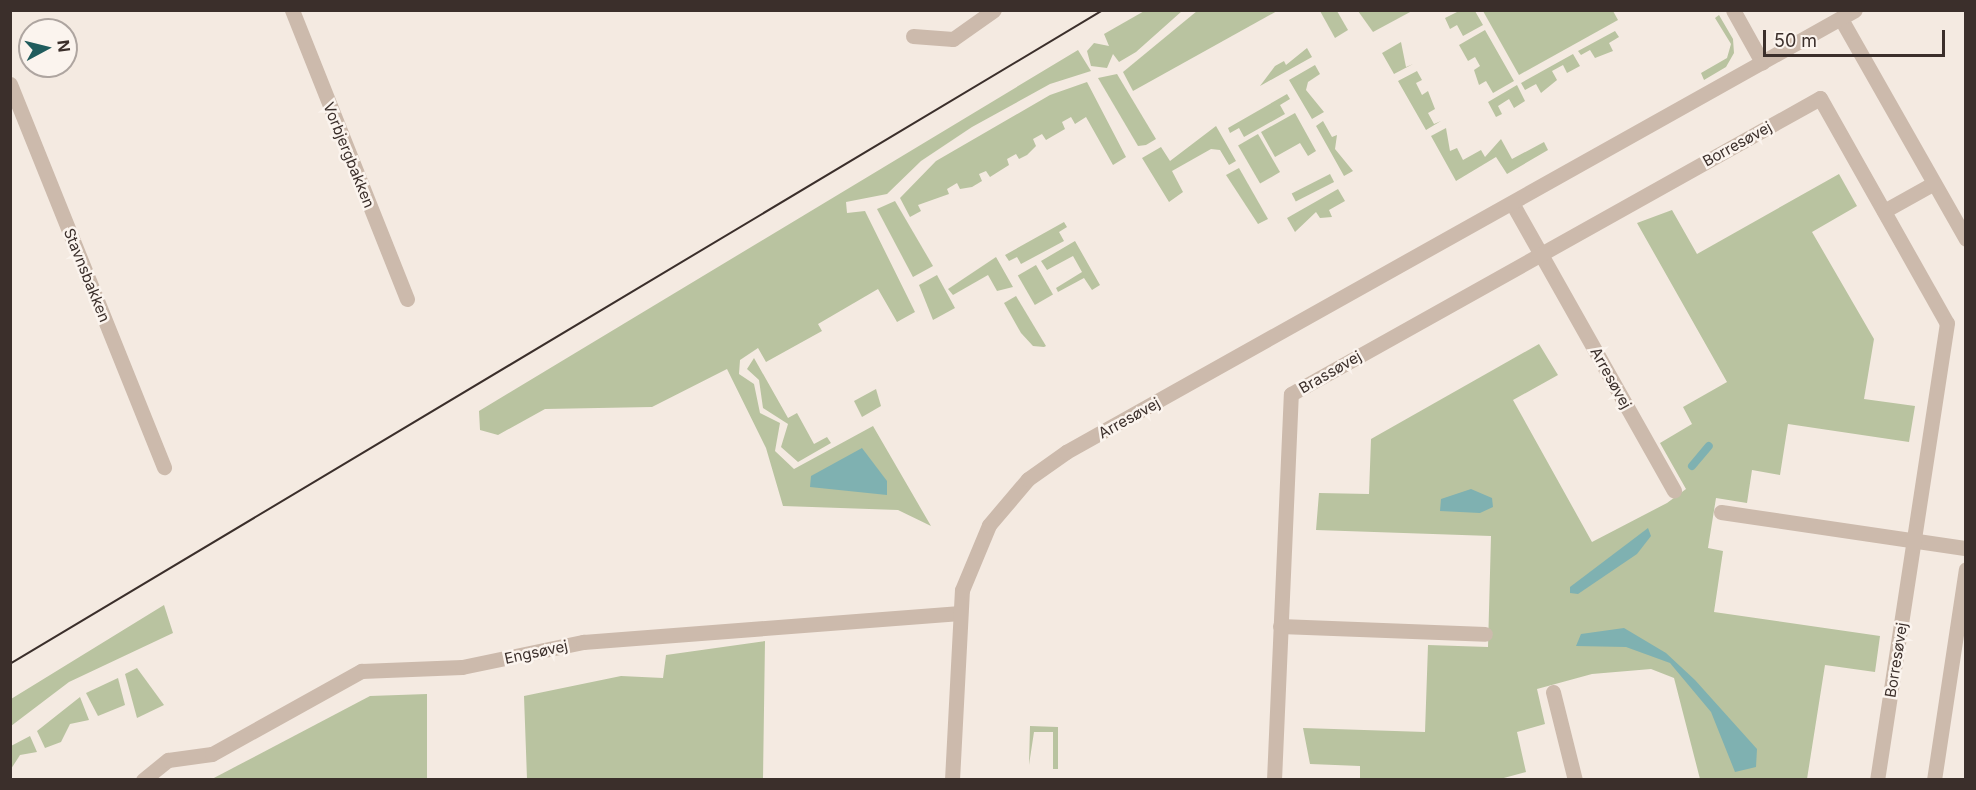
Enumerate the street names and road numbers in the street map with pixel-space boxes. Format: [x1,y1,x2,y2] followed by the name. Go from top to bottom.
[320,100,378,210] street label: Vorbjergbakken
[1699,118,1775,170] street label: Borresøvej
[60,225,114,325] street label: Stavnsbakken
[1587,344,1635,412] street label: Arresøvej
[1296,347,1364,397] street label: Brassøvej
[1095,394,1163,442] street label: Arresøvej
[1881,621,1911,699] street label: Borresøvej
[503,637,569,667] street label: Engsøvej

